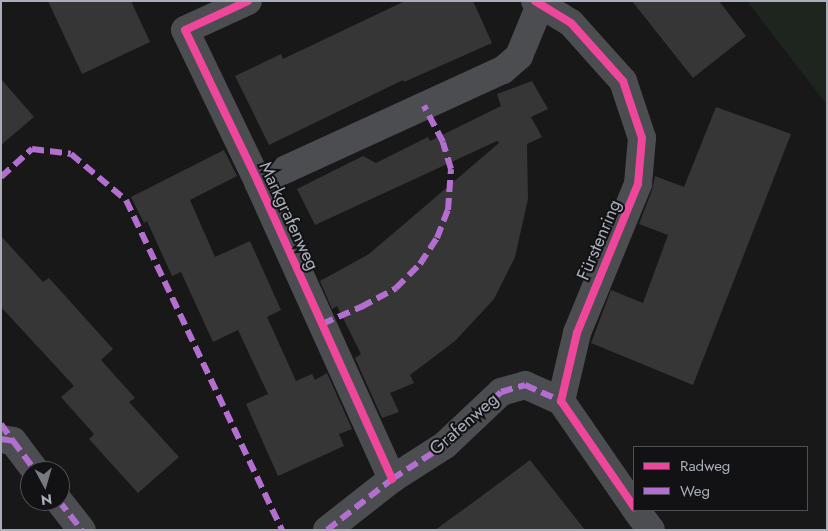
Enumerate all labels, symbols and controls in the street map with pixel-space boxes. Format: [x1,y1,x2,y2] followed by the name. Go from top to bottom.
[254,158,324,274] street label: Markgrafenweg
[572,196,626,284] street label: Fürstenring
[425,388,503,460] street label: Grafenweg
[633,446,808,511] legend
[680,455,730,477] text: Radweg
[20,461,70,511] north arrow
[680,480,710,502] text: Weg
[40,489,53,510] text: N

